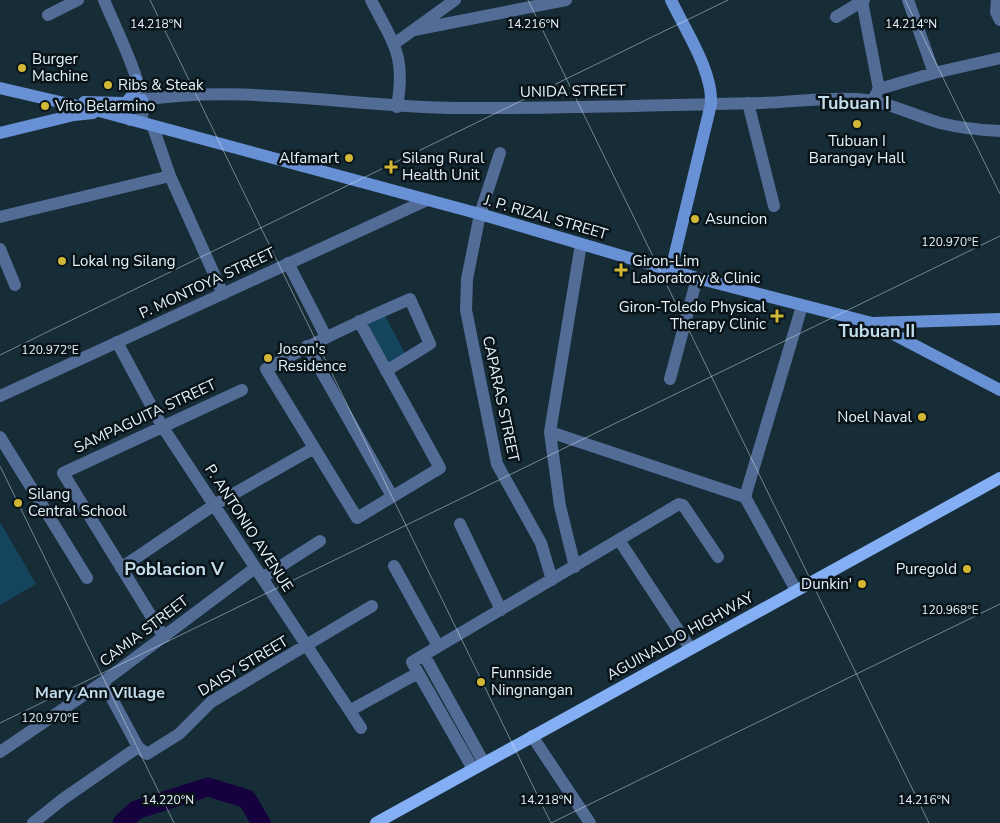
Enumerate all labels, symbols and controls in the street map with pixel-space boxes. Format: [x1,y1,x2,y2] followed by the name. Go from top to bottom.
[130,16,182,32] text: 14.218°N
[507,16,559,32] text: 14.216°N
[885,16,937,32] text: 14.214°N
[32,49,88,86] place label: Burger Machine
[16,62,28,74] marker: Burger Machine
[118,75,204,95] place label: Ribs & Steak
[102,79,114,91] marker: Ribs & Steak
[520,80,626,102] street label: UNIDA STREET
[818,91,890,115] district label: Tubuan I
[54,96,155,116] place label: Vito Belarmino
[39,100,51,112] marker: Vito Belarmino
[851,118,863,130] marker: Tubuan I Barangay Hall
[809,131,906,168] place label: Tubuan I Barangay Hall
[279,148,340,168] place label: Alfamart
[402,148,485,185] place label: Silang Rural Health Unit
[343,152,355,164] marker: Alfamart
[384,160,398,174] marker: Silang Rural Health Unit
[481,189,610,244] street label: J. P. RIZAL STREET
[705,209,767,229] place label: Asuncion
[689,213,701,225] marker: Asuncion
[921,234,979,250] text: 120.970°E
[136,243,278,323] street label: P. MONTOYA STREET
[72,251,176,271] place label: Lokal ng Silang
[632,251,761,288] place label: Giron-Lim Laboratory & Clinic
[56,255,68,267] marker: Lokal ng Silang
[614,263,628,277] marker: Giron-Lim Laboratory & Clinic
[619,297,767,334] place label: Giron-Toledo Physical Therapy Clinic
[770,309,784,323] marker: Giron-Toledo Physical Therapy Clinic
[839,319,915,343] district label: Tubuan II
[478,334,524,464] street label: CAPARAS STREET
[277,339,347,376] place label: Joson's Residence
[21,342,79,358] text: 120.972°E
[262,352,274,364] marker: Joson's Residence
[71,374,219,458] street label: SAMPAGUITA STREET
[837,407,913,427] place label: Noel Naval
[916,411,928,423] marker: Noel Naval
[200,460,298,596] street label: P. ANTONIO AVENUE
[28,484,127,521] place label: Silang Central School
[12,497,24,509] marker: Silang Central School
[124,557,225,581] district label: Poblacion V
[896,559,957,579] place label: Puregold
[961,563,973,575] marker: Puregold
[801,574,852,594] place label: Dunkin'
[856,578,868,590] marker: Dunkin'
[603,587,758,685] street label: AGUINALDO HIGHWAY
[95,591,193,671] street label: CAMIA STREET
[921,602,979,618] text: 120.968°E
[194,631,292,701] street label: DAISY STREET
[491,663,573,700] place label: Funnside Ningnangan
[475,676,487,688] marker: Funnside Ningnangan
[35,682,165,704] district label: Mary Ann Village
[21,710,79,726] text: 120.970°E
[142,792,194,808] text: 14.220°N
[520,792,572,808] text: 14.218°N
[898,792,950,808] text: 14.216°N

